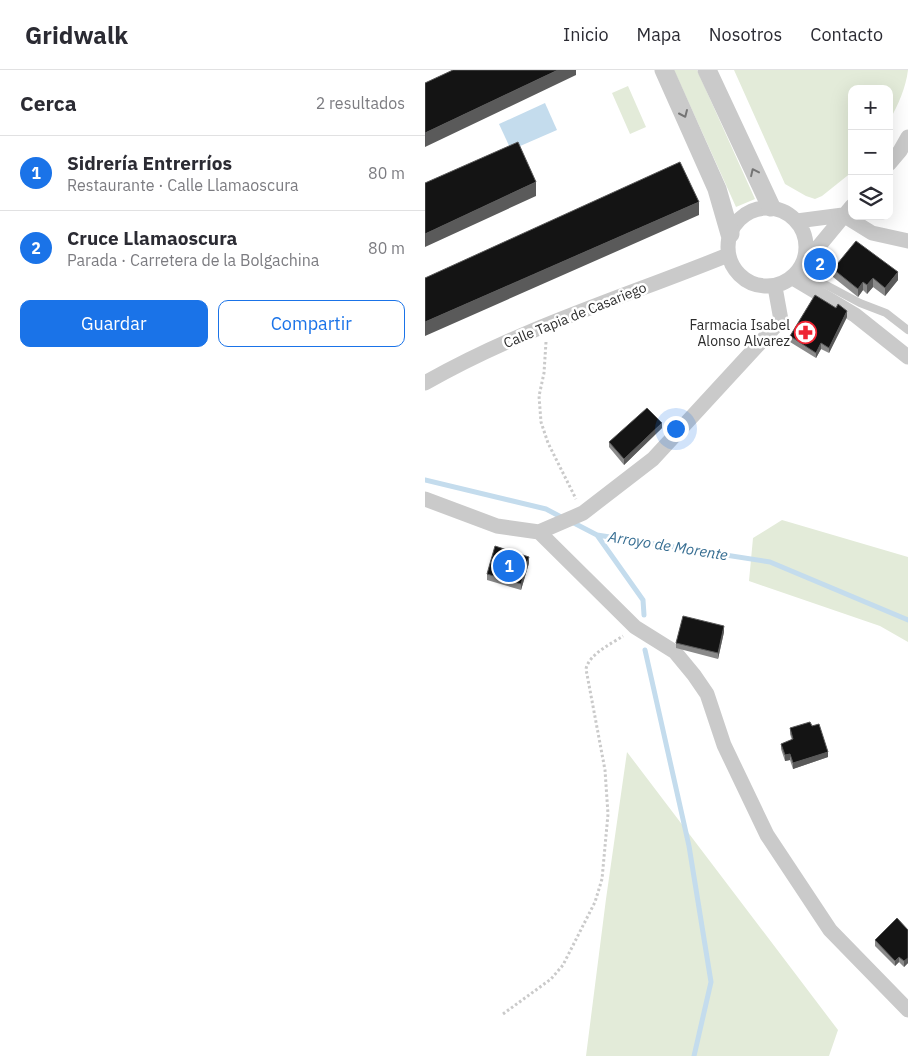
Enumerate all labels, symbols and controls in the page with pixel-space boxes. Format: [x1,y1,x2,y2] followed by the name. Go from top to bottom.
[25,19,128,51] text: Gridwalk
[563,23,609,46] text: Inicio
[637,23,681,46] text: Mapa
[709,23,782,46] text: Nosotros
[810,23,883,46] text: Contacto
[848,85,893,220] map controls
[848,85,893,130] button: +
[20,89,77,117] text: Cerca
[316,93,405,113] text: 2 resultados
[677,109,688,118] one-way arrow
[848,130,893,175] button: −
[67,151,232,175] text: Sidrería Entrerríos
[31,163,41,183] text: 1
[368,163,405,183] text: 80 m
[750,168,760,177] one-way arrow
[67,175,299,195] text: Restaurante · Calle Llamaoscura
[848,175,893,220] button: layers
[67,226,237,250] text: Cruce Llamaoscura
[31,238,41,258] text: 2
[368,238,405,258] text: 80 m
[804,245,836,283] pin: 2
[67,250,319,270] text: Parada · Carretera de la Bolgachina
[501,278,649,352] street label: Calle Tapia de Casariego
[20,300,208,347] button: Guardar
[218,300,405,347] button: Compartir
[690,316,790,350] place label: Farmacia Isabel Alonso Alvarez
[794,321,818,345] pharmacy icon: Farmacia Isabel Alonso Alvarez
[663,416,689,442] your location
[606,527,730,564] water label: Arroyo de Morente
[493,547,525,585] pin: 1

